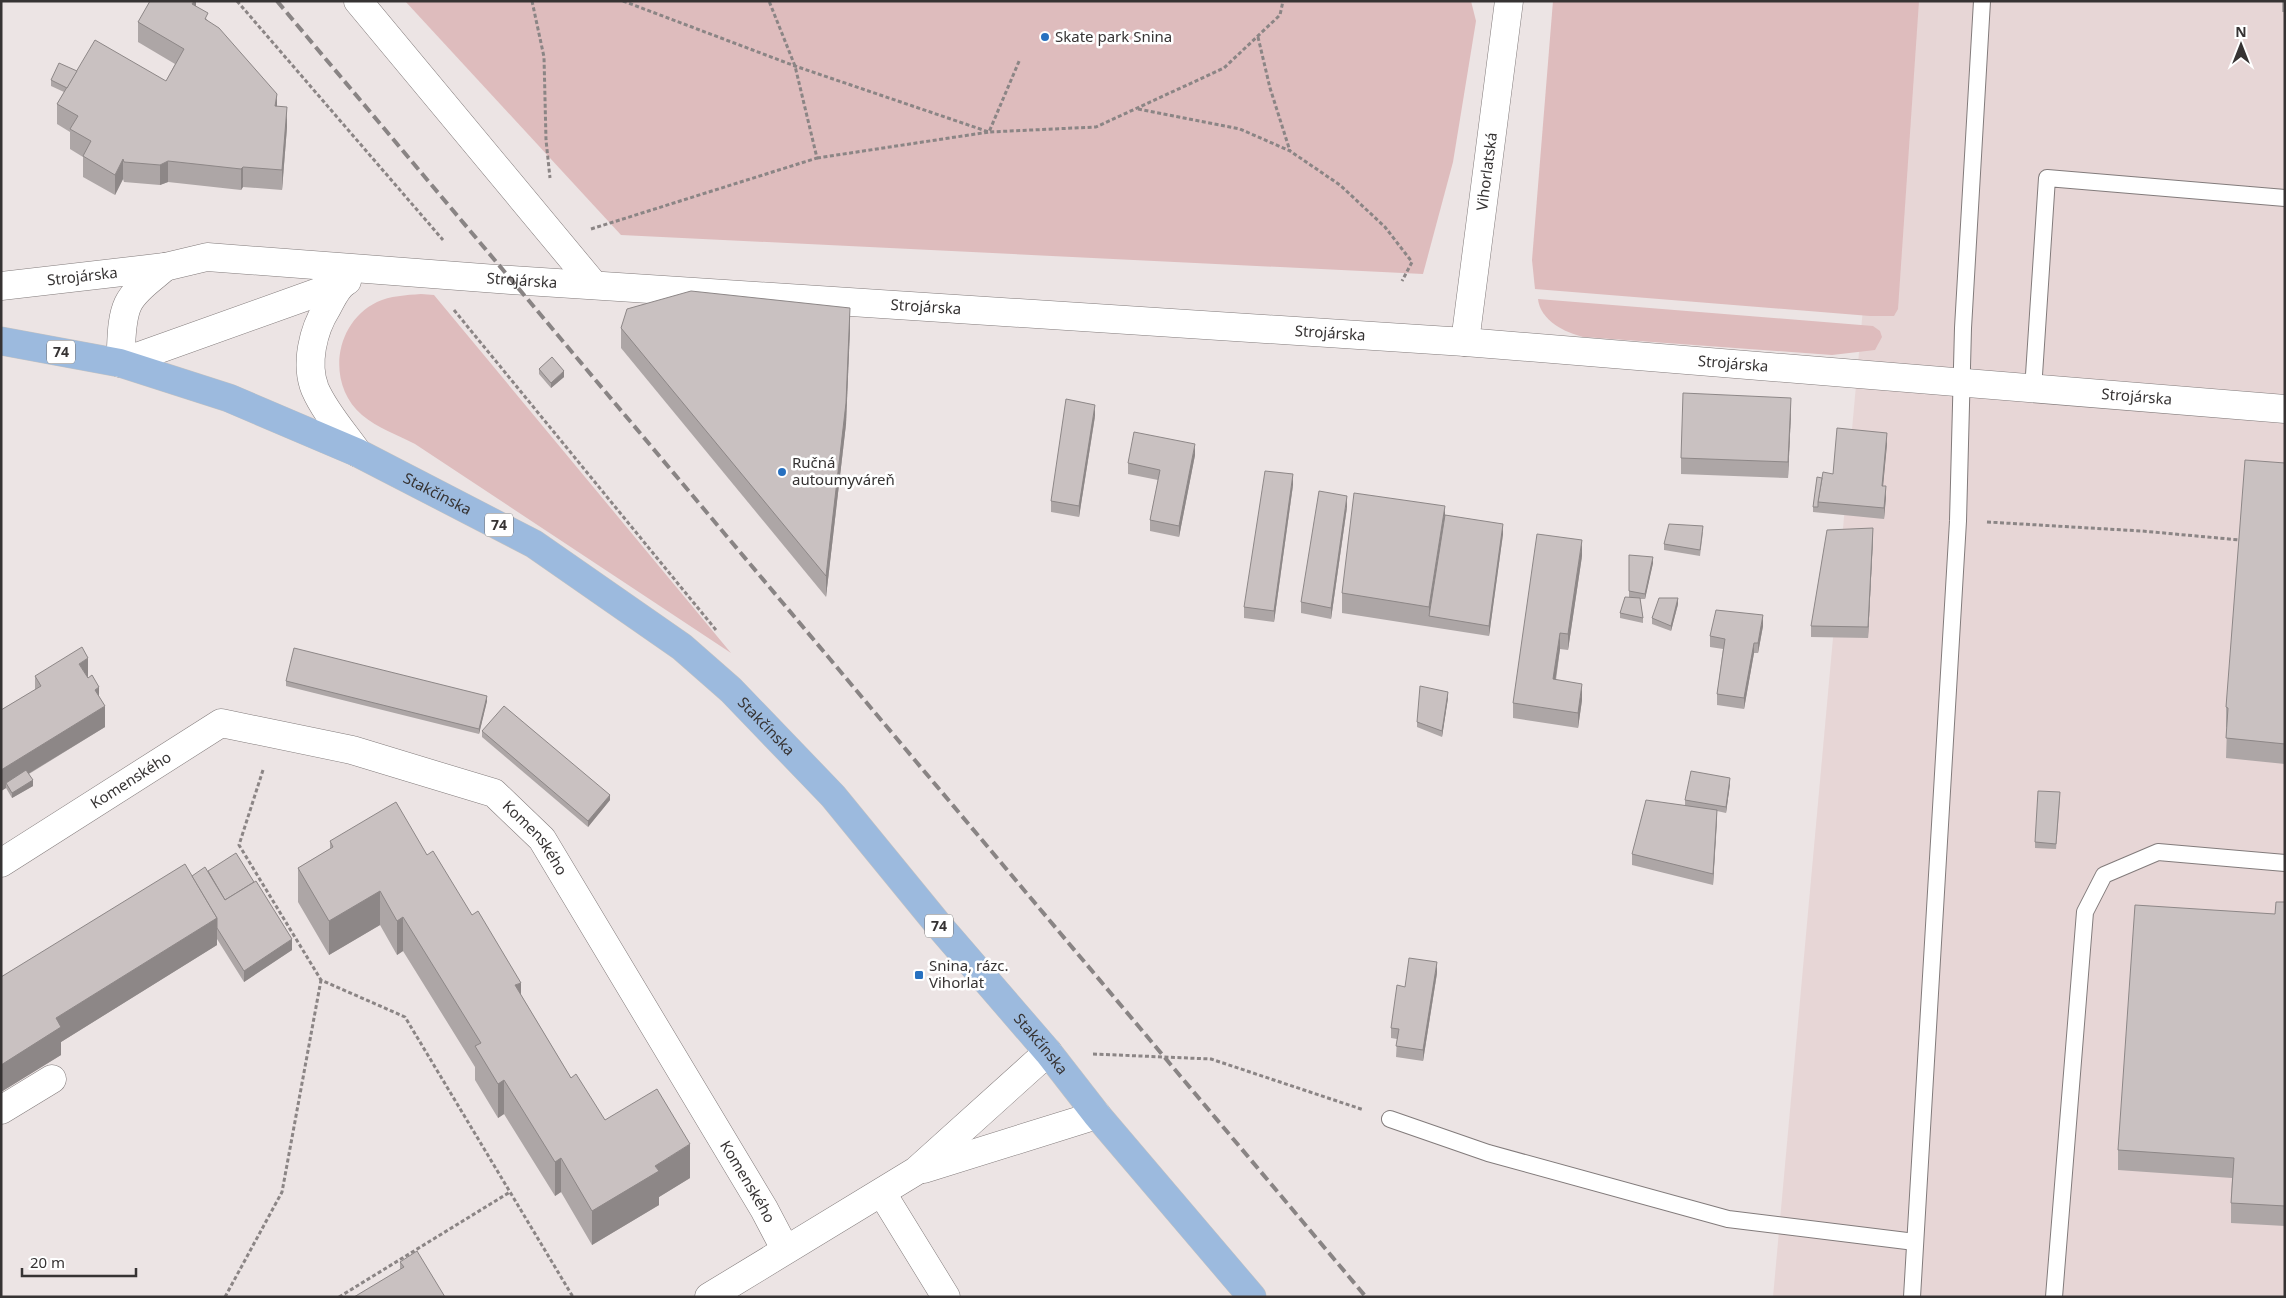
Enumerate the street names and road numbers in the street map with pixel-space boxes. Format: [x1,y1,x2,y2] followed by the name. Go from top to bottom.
[1471,131,1501,212] street label: Vihorlatská
[46,262,119,290] street label: Strojárska
[486,267,558,292] street label: Strojárska
[890,294,962,318] street label: Strojárska
[1294,320,1366,345] street label: Strojárska
[47,341,75,364] road number: 74
[1697,350,1769,376] street label: Strojárska
[2101,383,2173,409] street label: Strojárska
[400,467,475,519] street label: Stakčínska
[485,514,513,536] road number: 74
[734,692,800,759] street label: Stakčínska
[86,746,175,813] street label: Komenského
[499,795,572,879] street label: Komenského
[925,914,953,938] road number: 74
[1010,1009,1073,1078] street label: Stakčínska
[716,1136,780,1226] street label: Komenského

